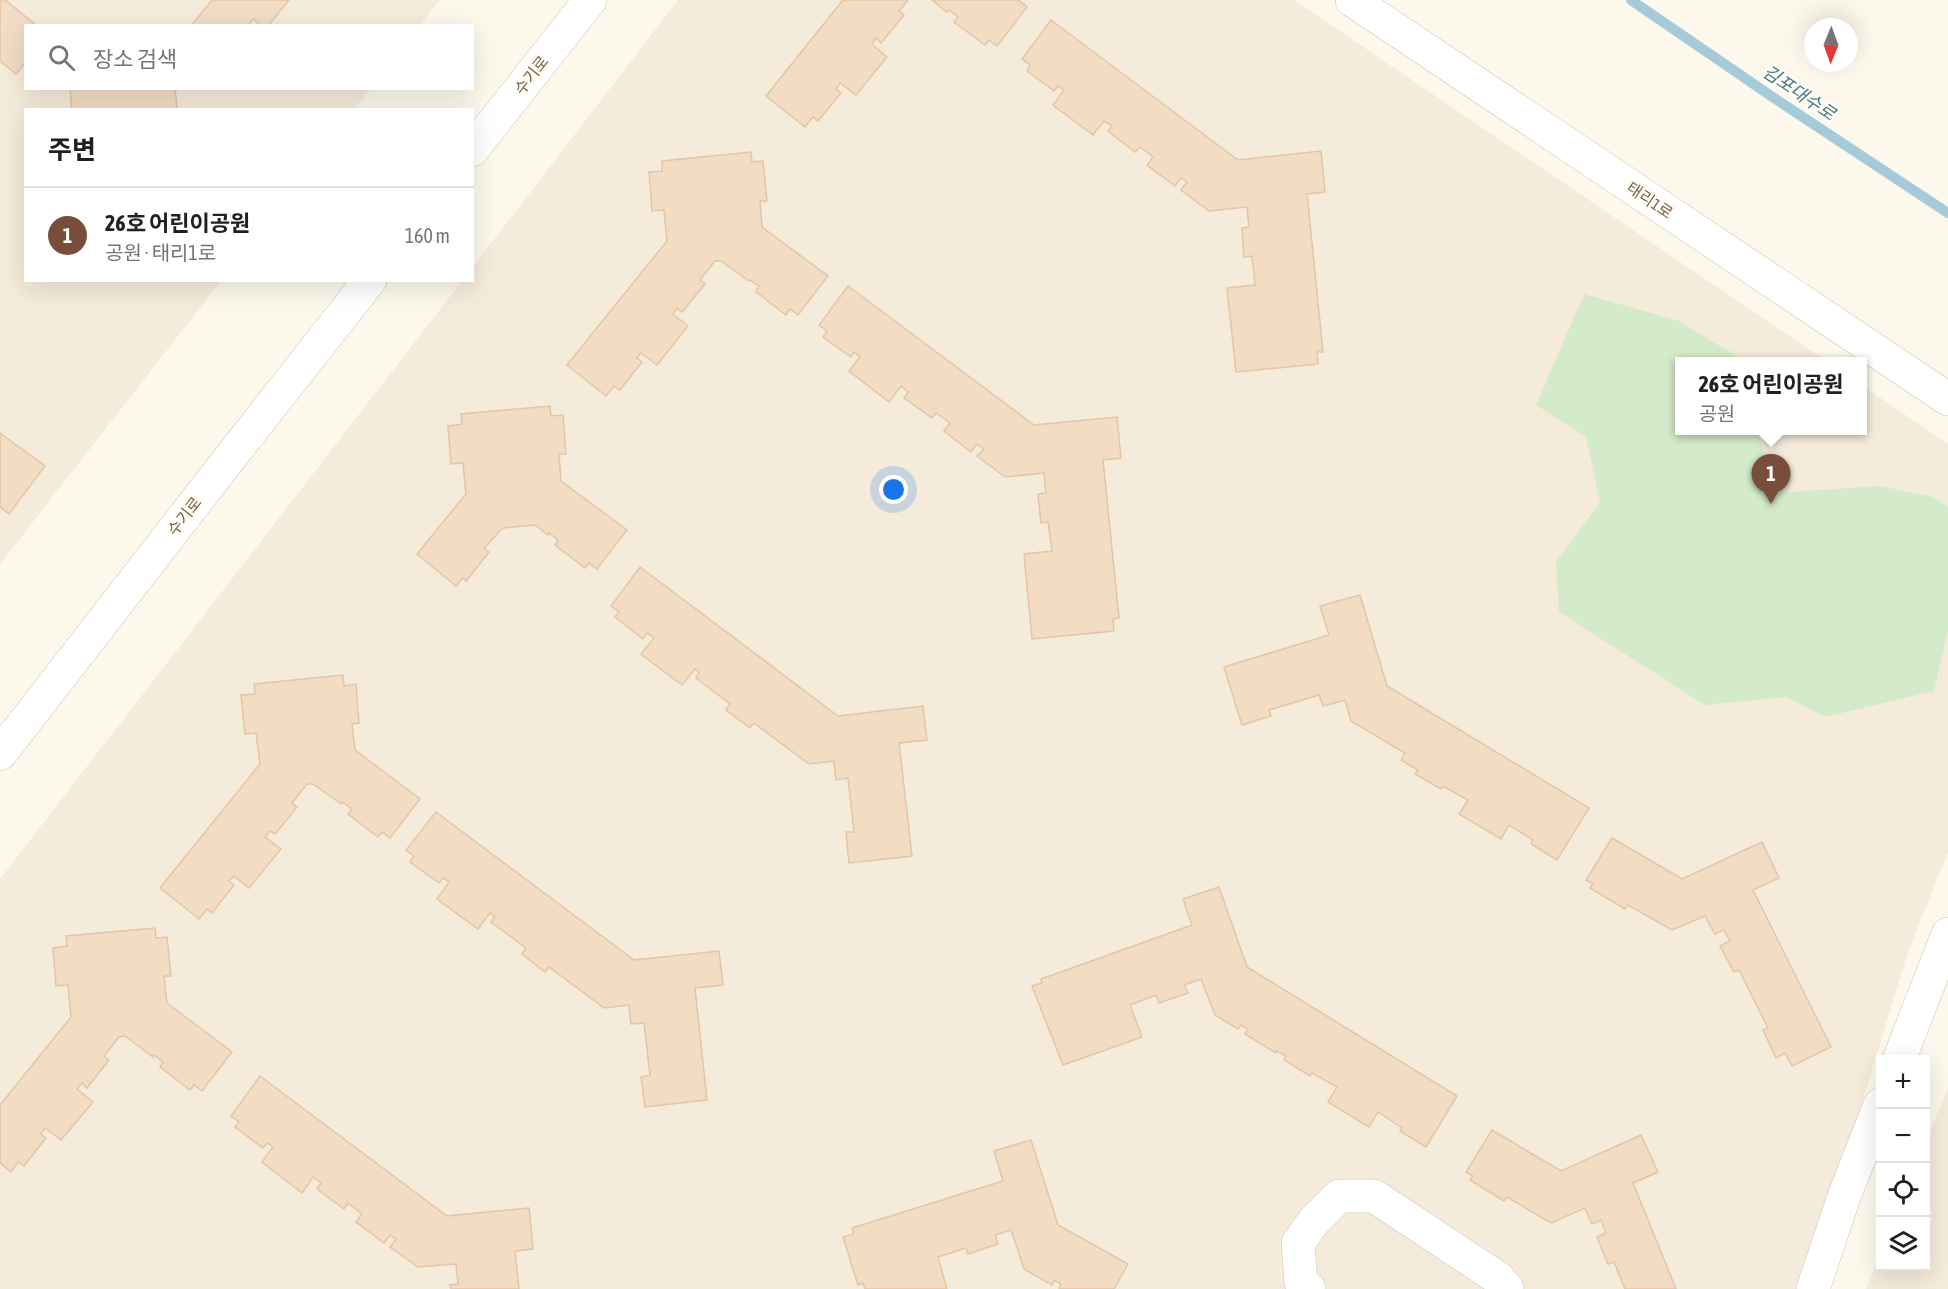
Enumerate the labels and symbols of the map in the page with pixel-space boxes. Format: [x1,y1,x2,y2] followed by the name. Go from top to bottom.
[1804,18,1858,72] north arrow
[510,52,552,98] street label: 수기로
[1759,61,1841,125] water label: 김포대수로
[1624,178,1677,222] street label: 태리1로
[1752,454,1790,504] pin: 1
[879,475,908,504] your location
[163,493,205,539] street label: 수기로

